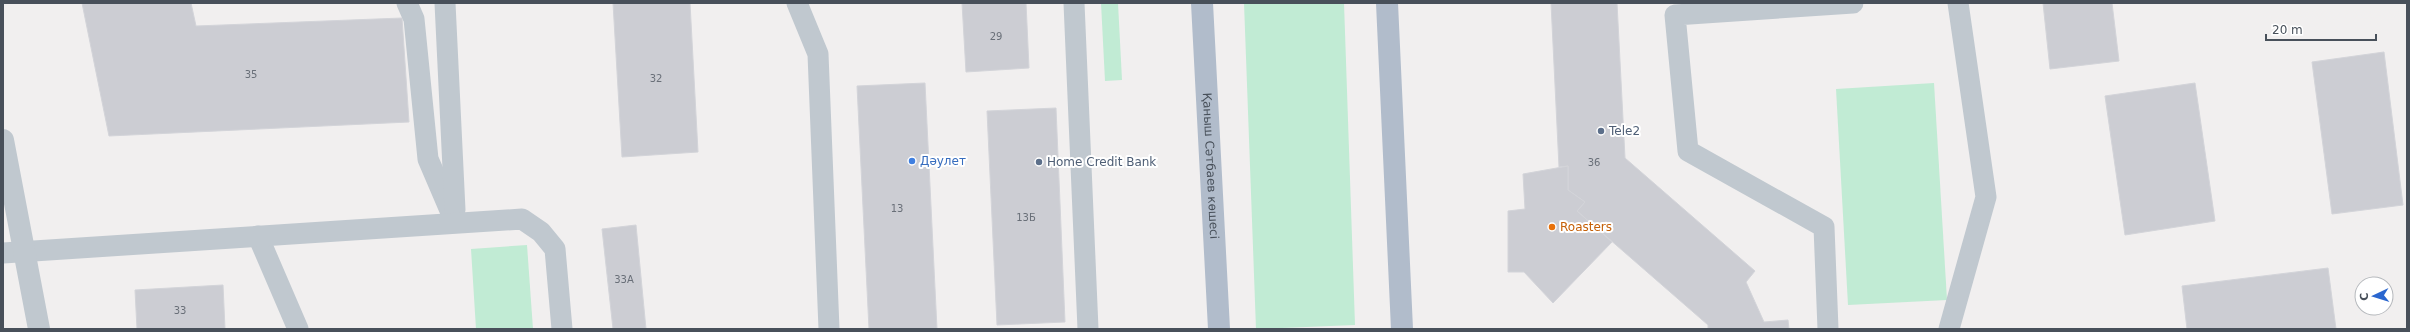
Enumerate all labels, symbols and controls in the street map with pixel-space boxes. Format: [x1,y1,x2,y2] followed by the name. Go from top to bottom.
[2266,16,2376,42] scale bar
[2272,23,2303,37] text: 20 m
[990,31,1002,42] house number: 29
[245,69,257,80] house number: 35
[650,73,662,84] house number: 32
[1200,92,1221,239] street label: Қаныш Сәтбаев көшесі
[1608,124,1640,138] place label: Tele2
[1596,126,1606,136] marker: Tele2
[920,154,966,168] place label: Дәулет
[1047,155,1156,169] place label: Home Credit Bank
[907,156,917,166] marker: Дәулет
[1034,157,1044,167] marker: Home Credit Bank
[1588,157,1600,168] house number: 36
[891,203,903,214] house number: 13
[1016,212,1036,223] house number: 13Б
[1560,220,1612,234] place label: Roasters
[1547,222,1557,232] marker: Roasters
[614,274,634,285] house number: 33А
[2354,276,2394,316] north arrow
[2358,292,2371,301] text: С
[174,305,186,316] house number: 33

